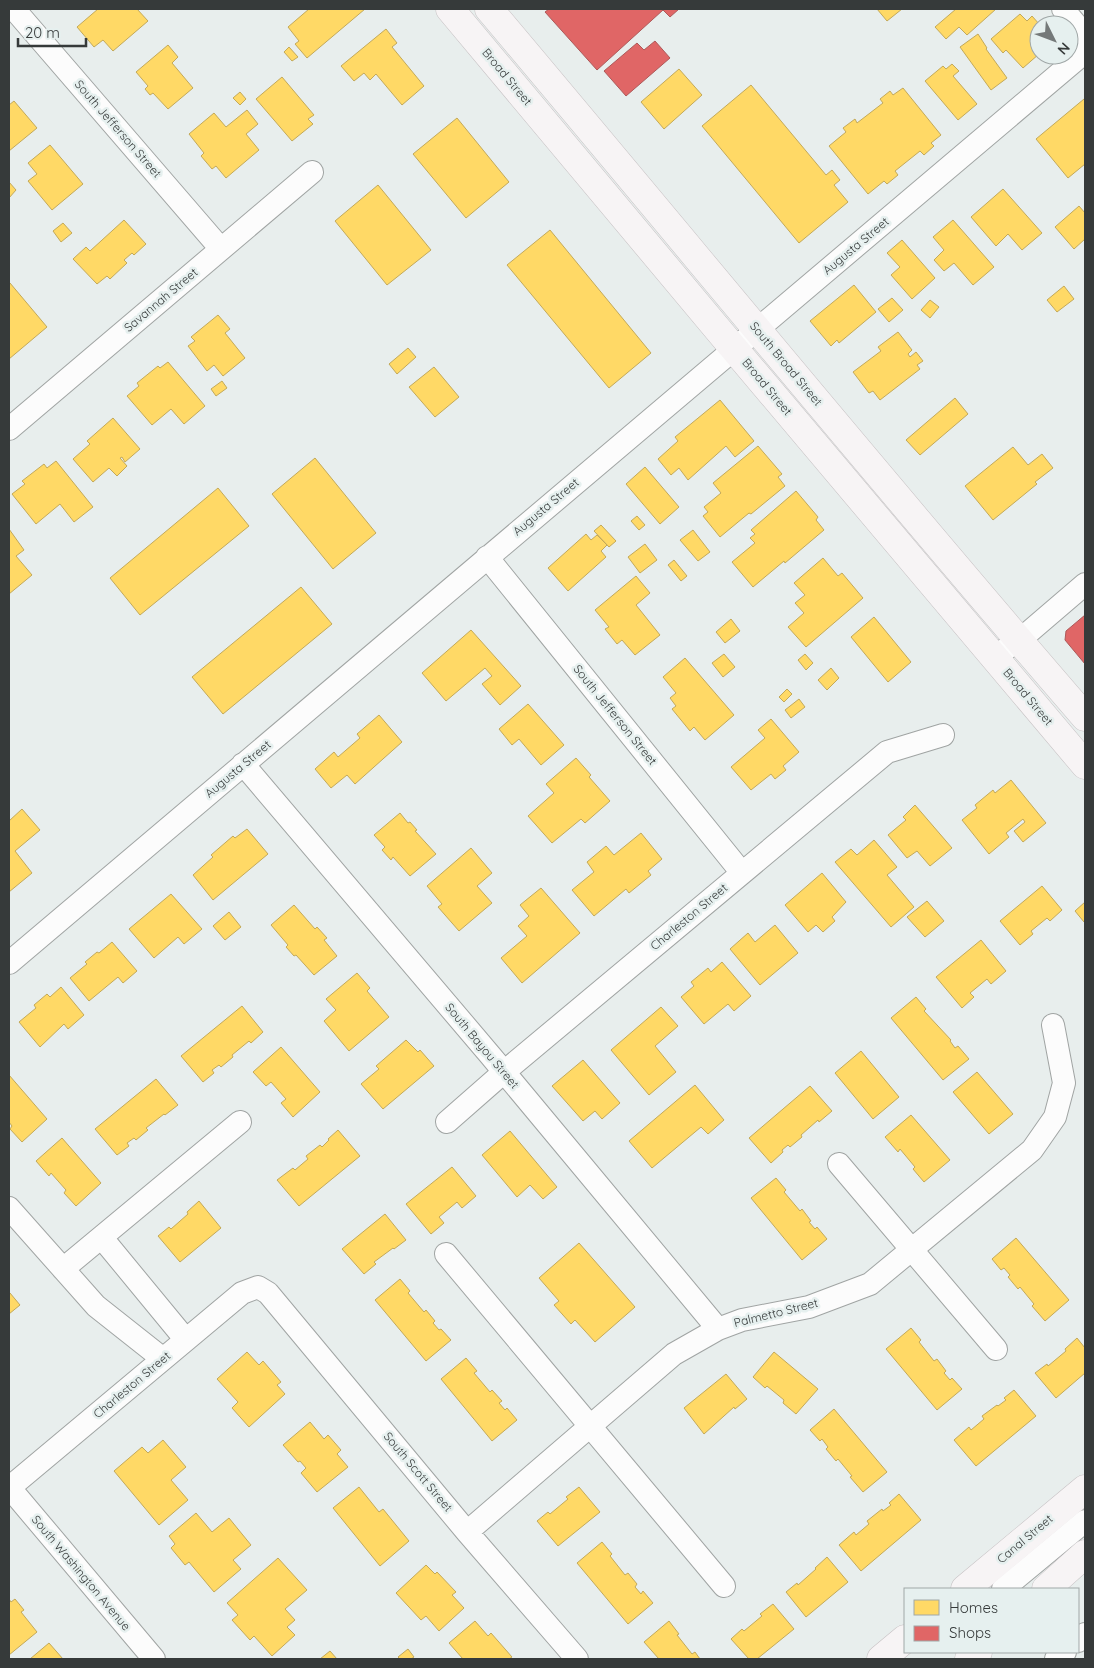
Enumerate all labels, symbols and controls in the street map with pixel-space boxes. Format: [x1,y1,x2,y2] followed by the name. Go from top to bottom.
[18,15,85,47] scale bar
[1029,15,1079,65] north arrow
[25,23,60,42] text: 20 m
[1054,39,1074,59] text: N
[479,45,536,108] street label: Broad Street
[72,77,165,181] street label: South Jefferson Street
[820,214,892,278] street label: Augusta Street
[121,264,201,335] street label: Savannah Street
[747,319,825,409] street label: South Broad Street
[739,356,795,418] street label: Broad Street
[510,475,582,539] street label: Augusta Street
[570,662,660,768] street label: South Jefferson Street
[1000,665,1057,728] street label: Broad Street
[202,737,274,801] street label: Augusta Street
[647,880,730,953] street label: Charleston Street
[442,1000,523,1091] street label: South Bayou Street
[732,1295,820,1330] street label: Palmetto Street
[90,1348,173,1421] street label: Charleston Street
[381,1429,456,1515] street label: South Scott Street
[994,1511,1056,1566] street label: Canal Street
[29,1512,134,1633] street label: South Washington Avenue
[904,1588,1079,1653] legend
[949,1598,998,1617] text: Homes
[949,1623,991,1642] text: Shops

